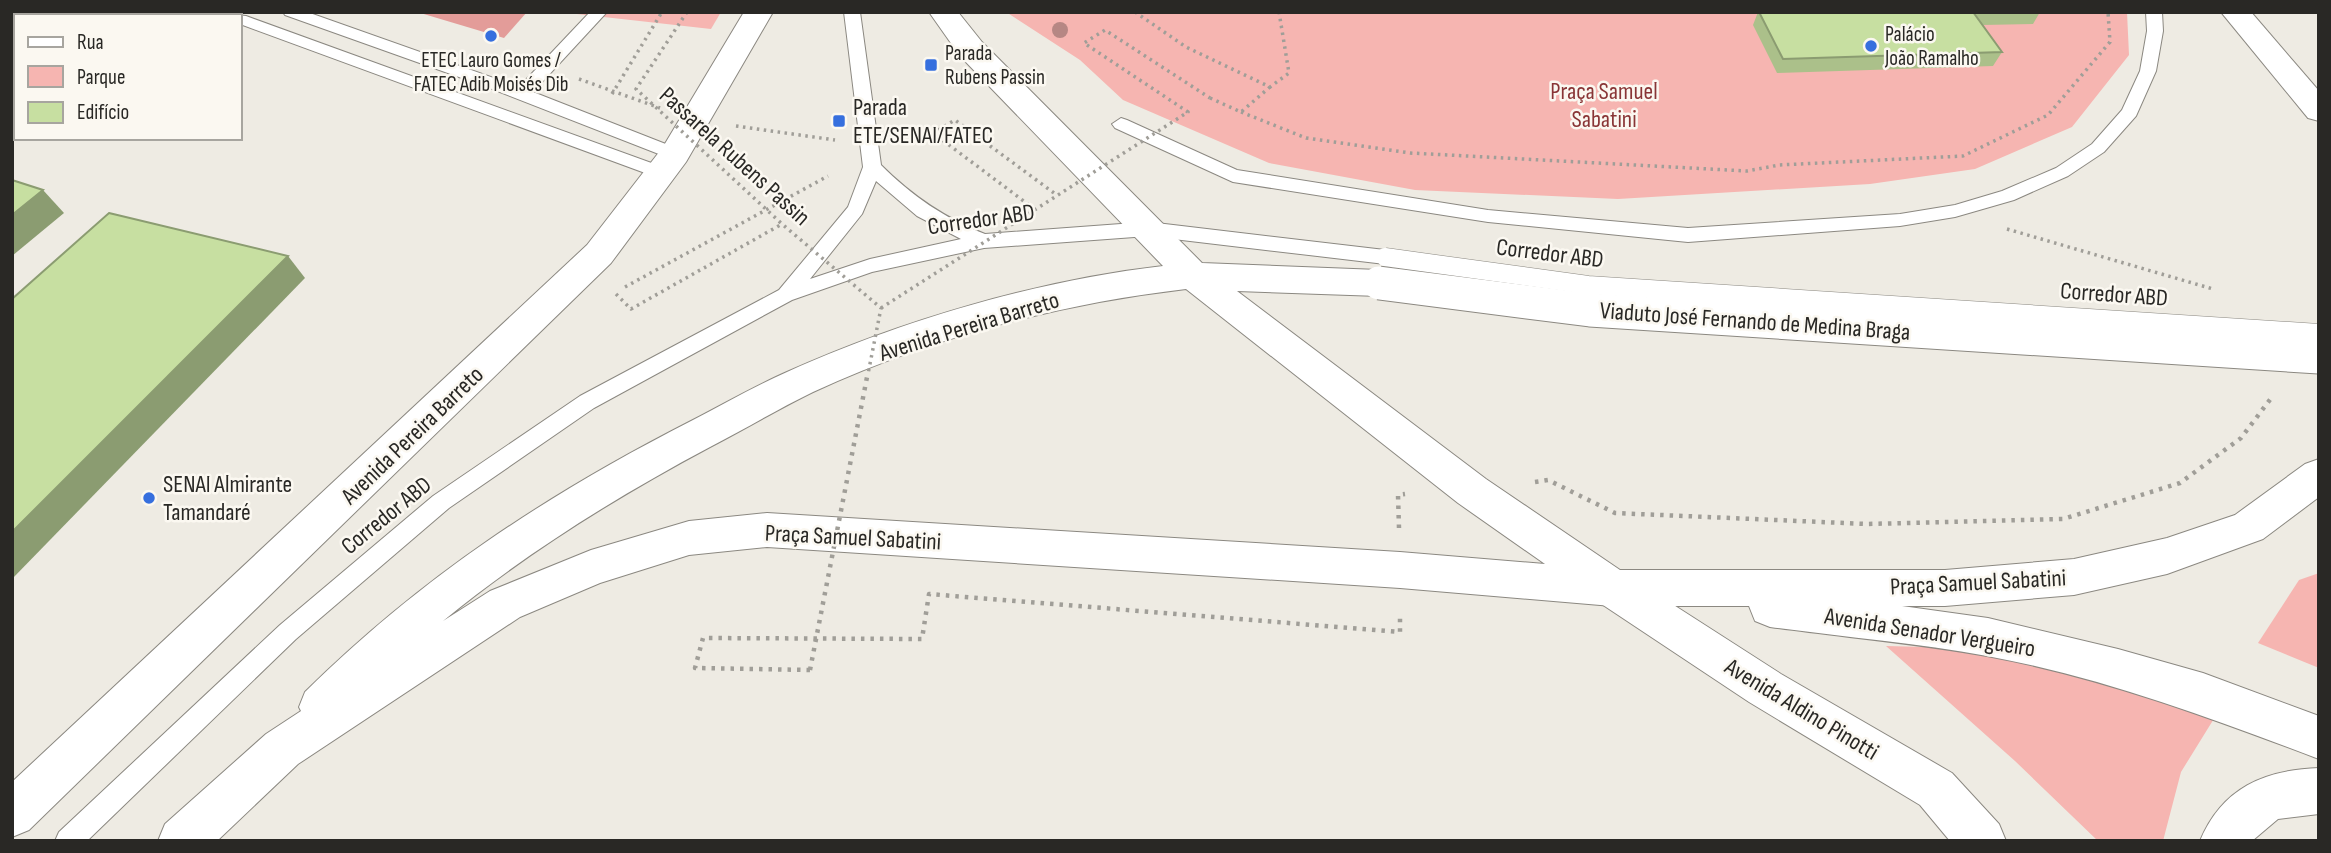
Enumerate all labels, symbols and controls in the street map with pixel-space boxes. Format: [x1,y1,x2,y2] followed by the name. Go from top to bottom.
[14,14,242,140] legend
[1884,22,1979,71] place label: Palácio João Ramalho
[483,28,499,44] marker: ETEC Lauro Gomes / FATEC Adib Moisés Dib
[77,30,104,55] text: Rua
[1863,38,1879,54] marker: Palácio João Ramalho
[945,41,1045,90] place label: Parada Rubens Passin
[414,48,568,97] place label: ETEC Lauro Gomes / FATEC Adib Moisés Dib
[923,57,939,73] marker: Parada Rubens Passin
[77,65,125,90] text: Parque
[1550,77,1658,134] park label: Praça Samuel Sabatini
[653,81,816,232] street label: Passarela Rubens Passin
[853,93,993,150] place label: Parada ETE/SENAI/FATEC
[77,100,129,125] text: Edifício
[831,113,847,129] marker: Parada ETE/SENAI/FATEC
[926,198,1036,241] street label: Corredor ABD
[1495,233,1605,274] street label: Corredor ABD
[2059,276,2169,313] street label: Corredor ABD
[875,285,1063,368] street label: Avenida Pereira Barreto
[1599,296,1911,347] street label: Viaduto José Fernando de Medina Braga
[334,360,490,511] street label: Avenida Pereira Barreto
[163,470,292,527] place label: SENAI Almirante Tamandaré
[335,470,437,561] street label: Corredor ABD
[141,490,157,506] marker: SENAI Almirante Tamandaré
[764,518,942,557] street label: Praça Samuel Sabatini
[1889,563,2067,602] street label: Praça Samuel Sabatini
[1822,601,2037,663] street label: Avenida Senador Vergueiro
[1719,652,1884,767] street label: Avenida Aldino Pinotti

